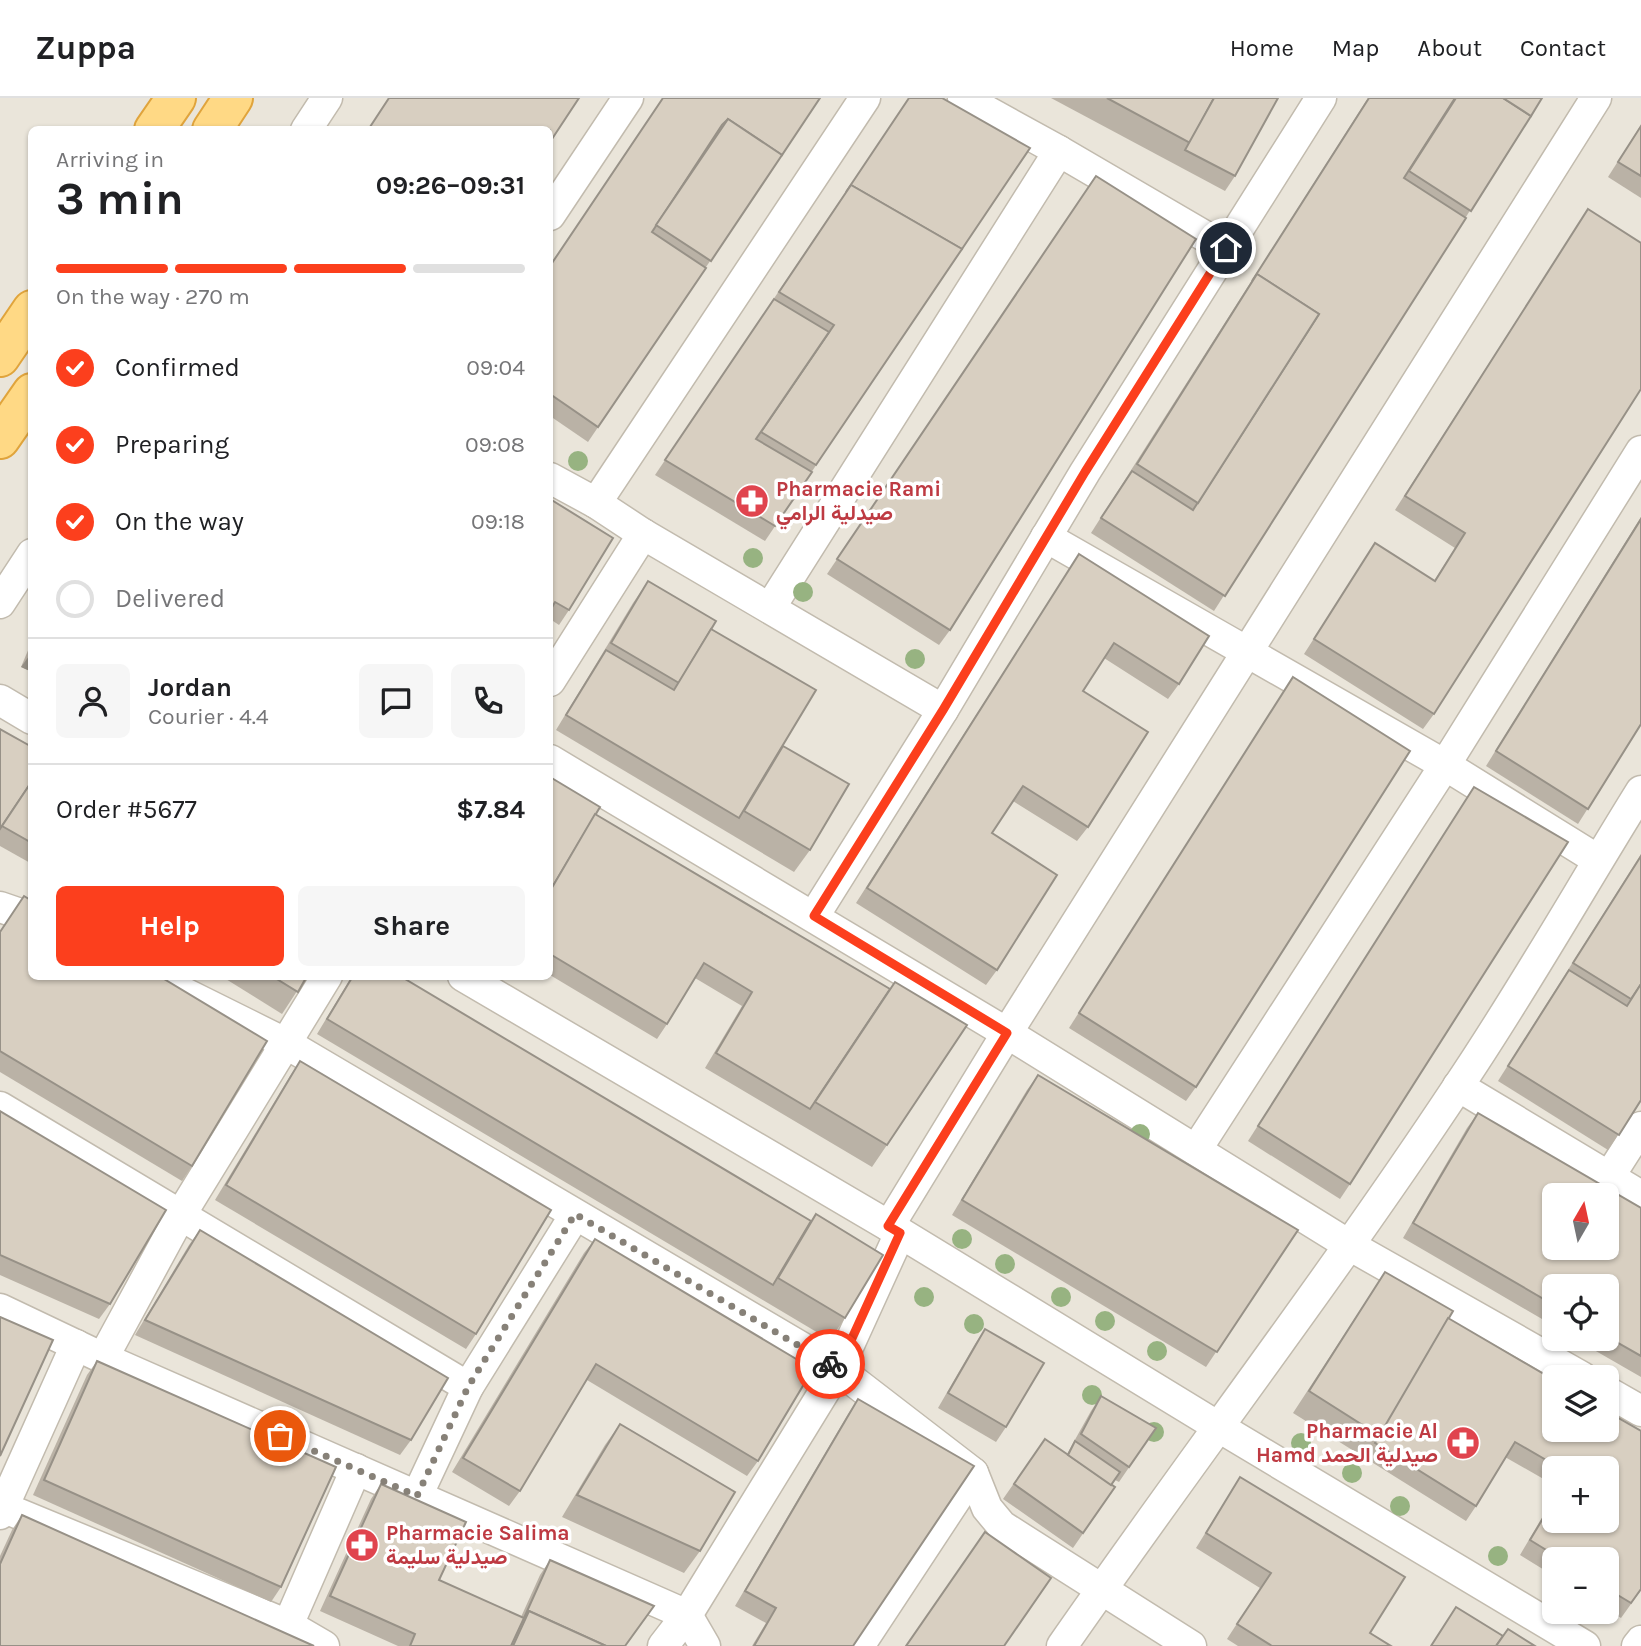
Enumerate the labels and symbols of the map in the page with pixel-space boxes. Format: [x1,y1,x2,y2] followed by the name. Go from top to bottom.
[1196,218,1256,278] pin
[776,477,941,530] place label: Pharmacie Rami صيدلية الرامي
[733,482,771,520] pharmacy icon: Pharmacie Rami صيدلية الرامي
[1542,1183,1619,1260] north arrow
[795,1329,865,1399] courier
[250,1406,310,1466] pin
[1256,1419,1438,1467] place label: Pharmacie Al Hamd صيدلية الحمد
[1444,1424,1482,1462] pharmacy icon: Pharmacie Al Hamd صيدلية الحمد
[386,1521,570,1569] place label: Pharmacie Salima صيدلية سليمة
[343,1526,381,1564] pharmacy icon: Pharmacie Salima صيدلية سليمة

